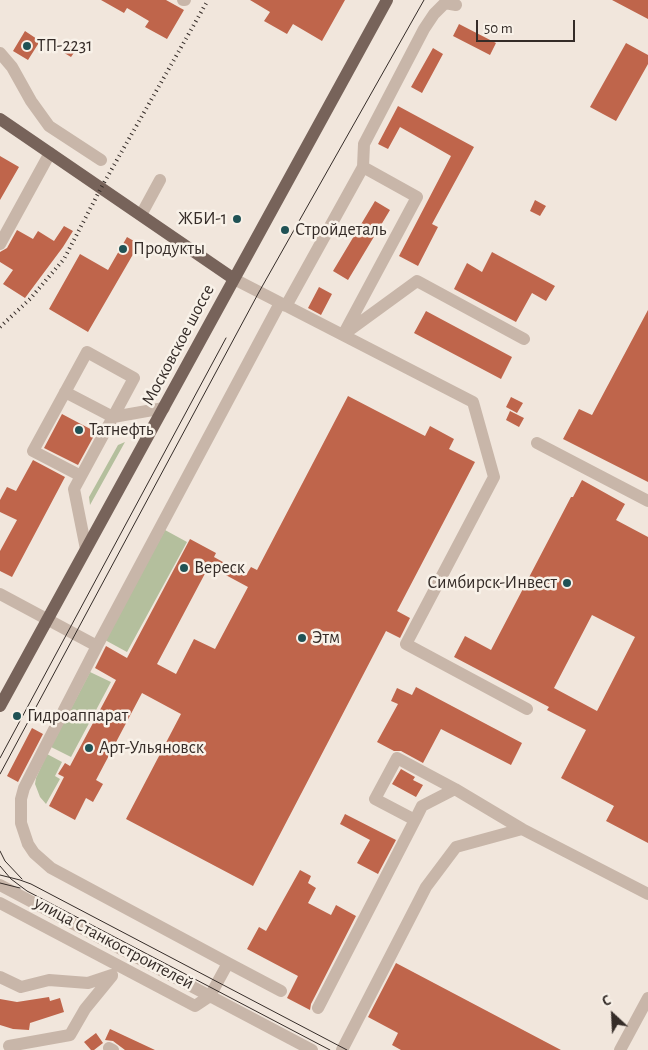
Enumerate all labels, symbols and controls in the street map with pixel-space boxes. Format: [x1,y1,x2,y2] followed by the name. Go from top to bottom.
[478,10,577,42] scale bar
[484,21,513,36] text: 50 m
[37,35,92,57] place label: ТП-2231
[21,40,33,52] marker: ТП-2231
[178,208,227,230] place label: ЖБИ-1
[231,213,243,225] marker: ЖБИ-1
[295,219,386,241] place label: Стройдеталь
[279,224,291,236] marker: Стройдеталь
[133,238,205,260] place label: Продукты
[117,243,129,255] marker: Продукты
[137,281,219,409] street label: Московское шоссе
[89,419,153,441] place label: Татнефть
[73,424,85,436] marker: Татнефть
[194,557,245,579] place label: Вереск
[178,562,190,574] marker: Вереск
[427,572,557,594] place label: Симбирск-Инвест
[561,577,573,589] marker: Симбирск-Инвест
[312,627,340,649] place label: Этм
[296,632,308,644] marker: Этм
[27,705,128,727] place label: Гидроаппарат
[11,710,23,722] marker: Гидроаппарат
[99,737,204,759] place label: Арт-Ульяновск
[83,742,95,754] marker: Арт-Ульяновск
[30,892,198,994] street label: улица Станкостроителей
[588,990,638,1040] north arrow
[600,993,613,1009] text: С

